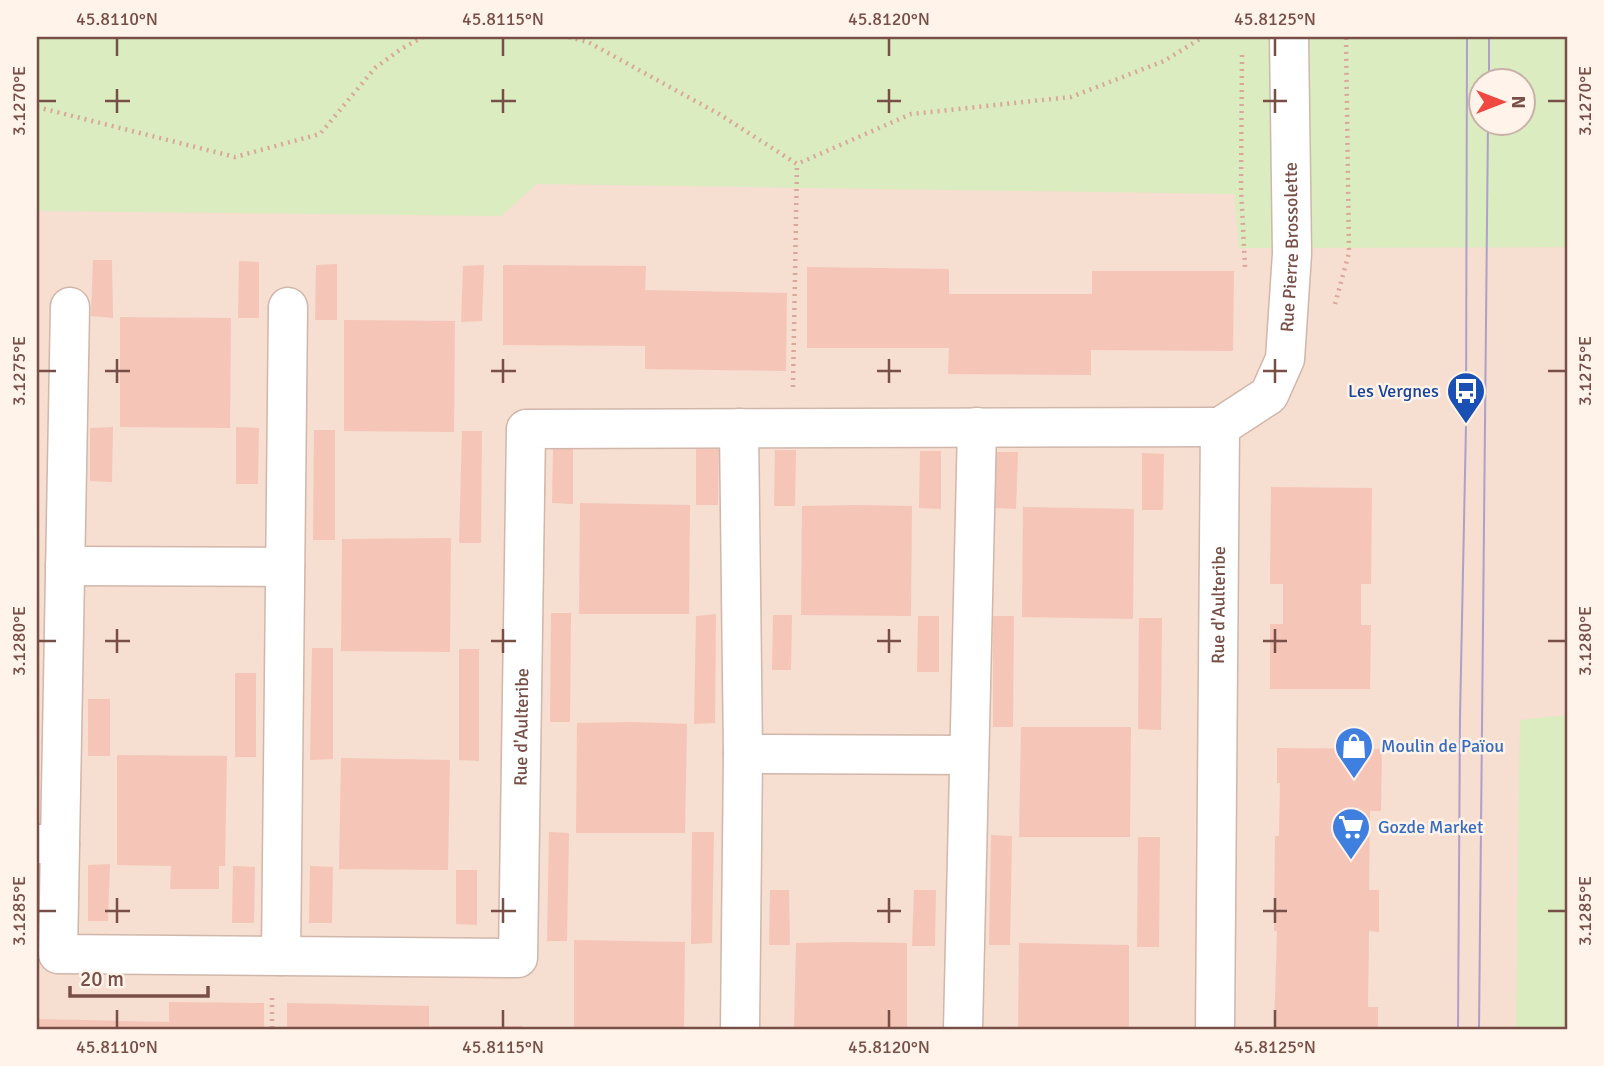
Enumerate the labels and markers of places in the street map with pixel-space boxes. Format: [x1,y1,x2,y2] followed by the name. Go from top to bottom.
[1445,370,1487,425] bus stop icon: Les Vergnes
[1348,380,1439,402] place label: Les Vergnes
[1333,725,1375,780] shop icon: Moulin de Païou
[1381,735,1504,757] place label: Moulin de Païou
[1330,806,1372,861] supermarket icon: Gozde Market
[1378,816,1483,838] place label: Gozde Market

